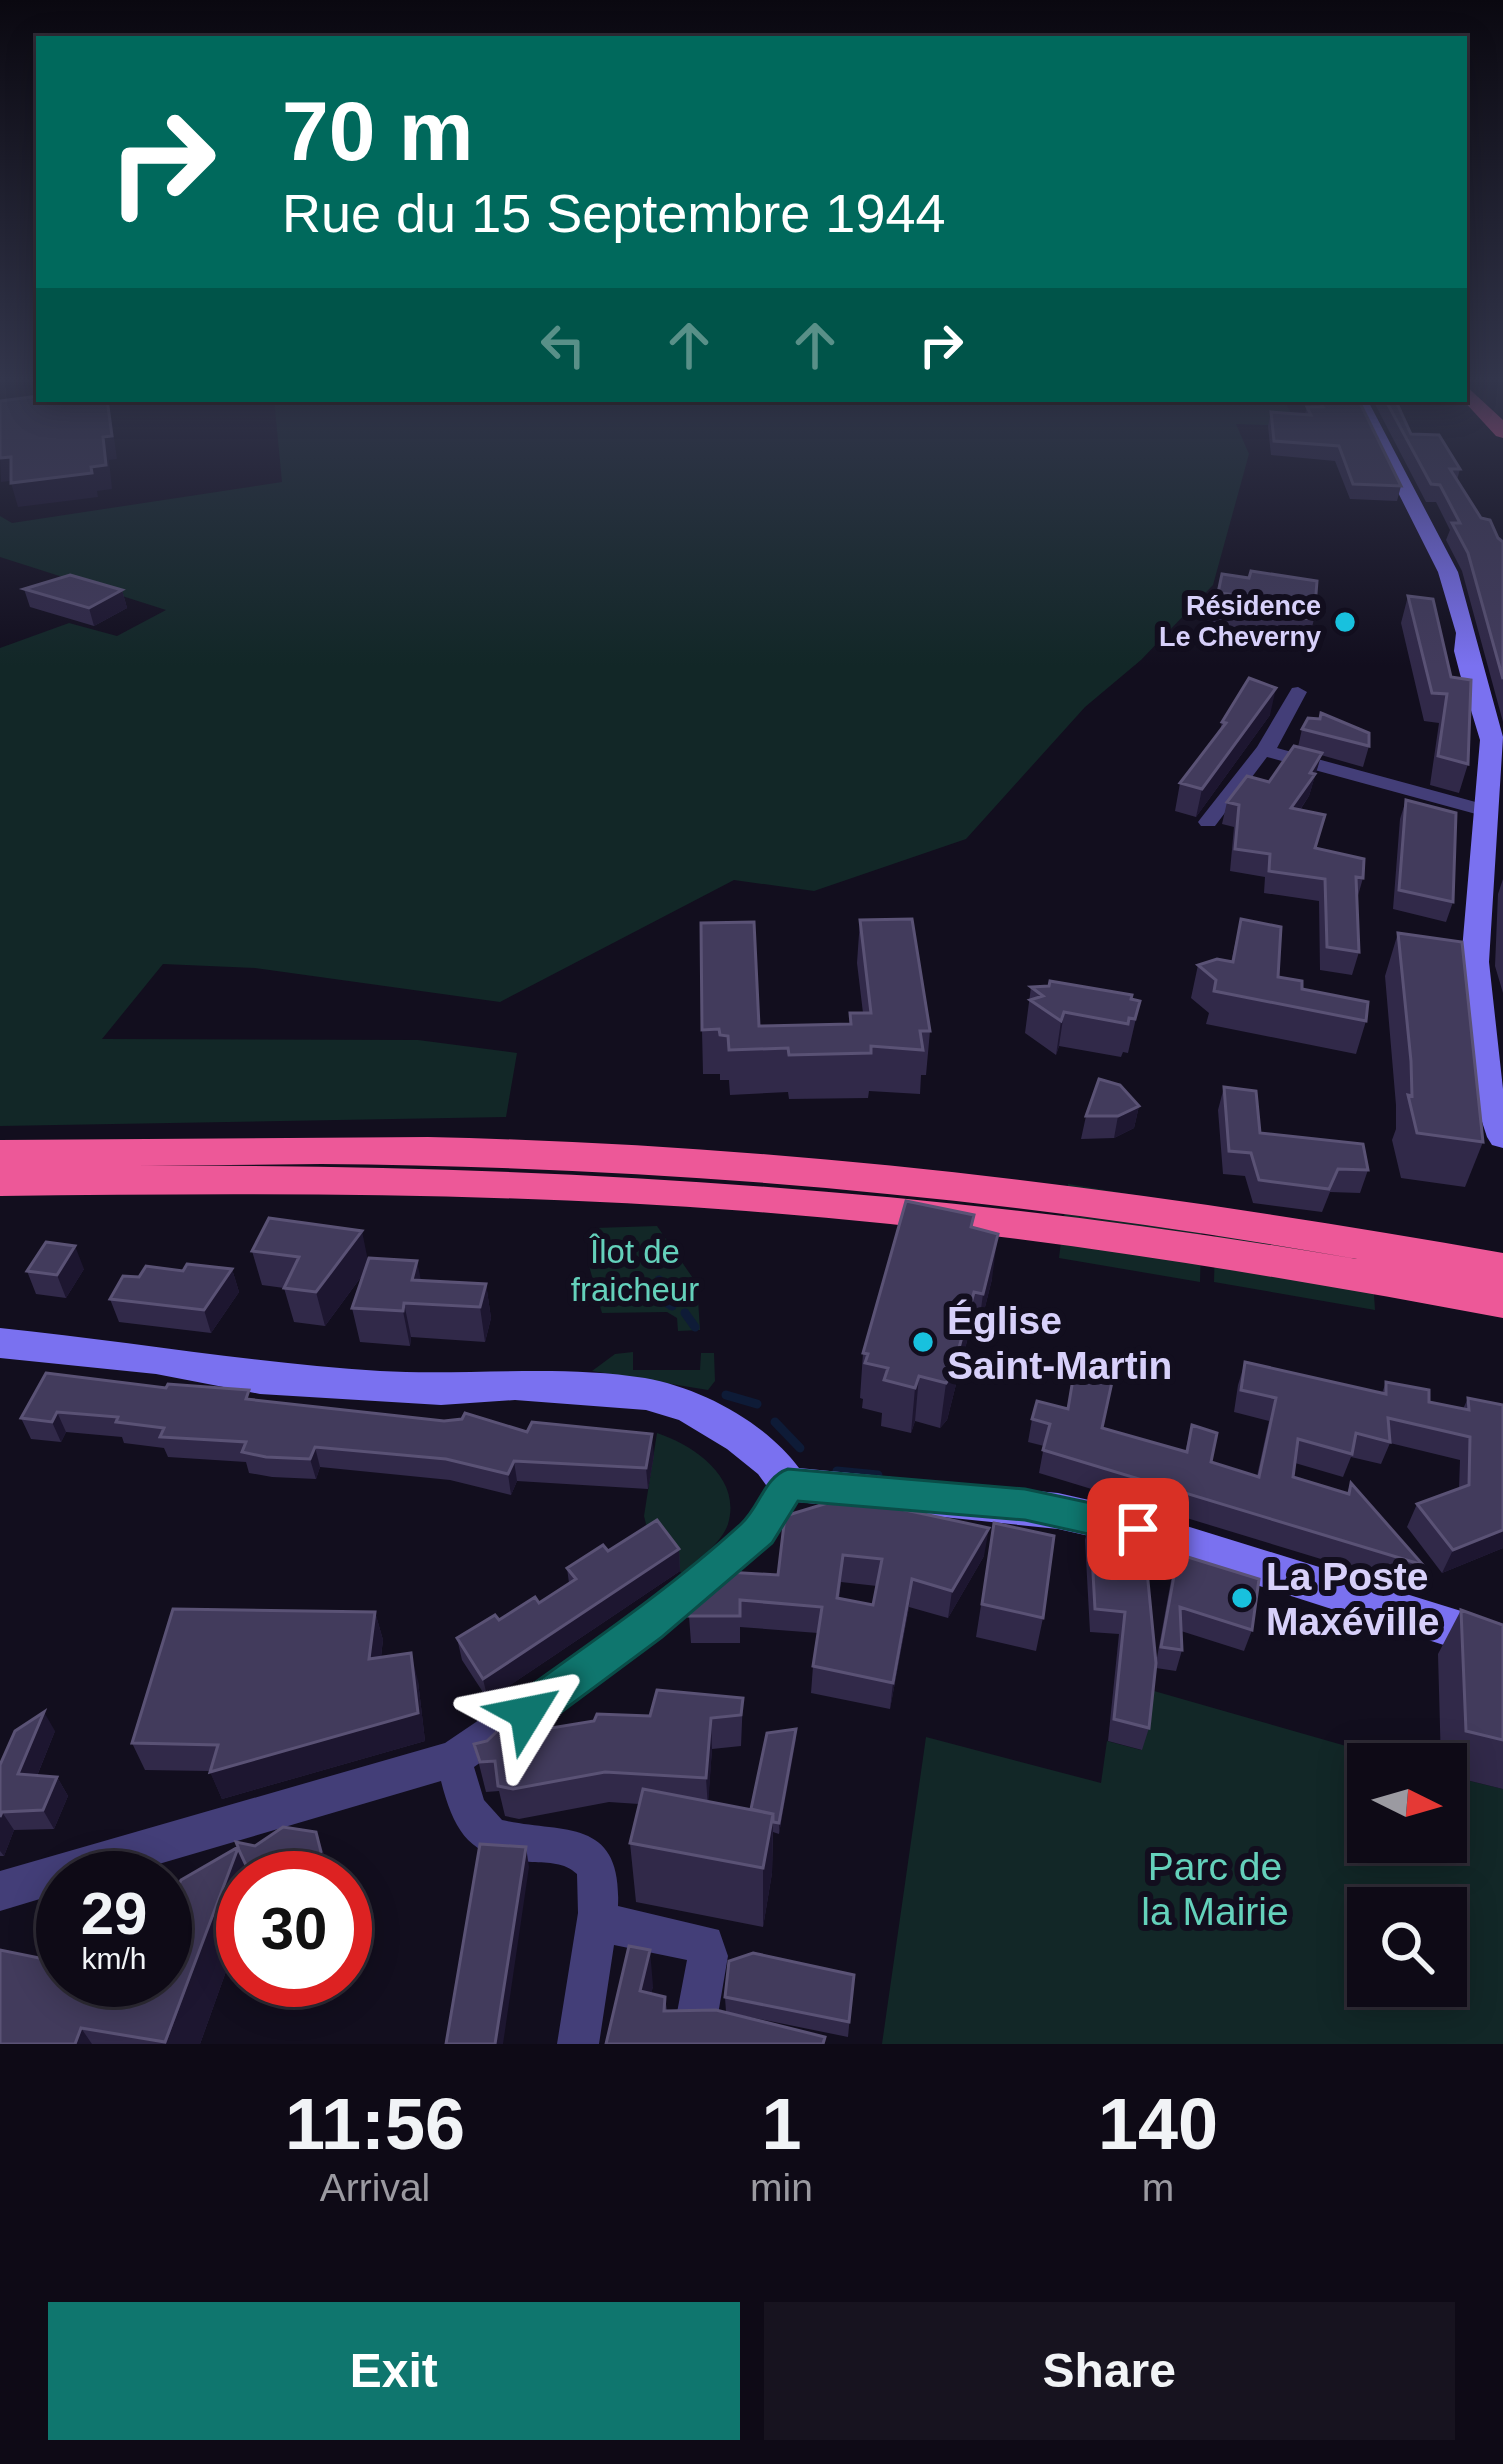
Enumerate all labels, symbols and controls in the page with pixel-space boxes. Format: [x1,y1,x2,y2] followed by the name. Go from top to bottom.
[84,84,240,240] icon: right
[282,84,473,178] text: 70 m
[282,183,945,243] text: Rue du 15 Septembre 1944
[530,312,596,378] icon: left
[656,312,722,378] icon: ahead
[782,312,848,378] icon: ahead
[908,312,974,378] icon: right
[1159,591,1321,652] place label: Résidence Le Cheverny
[1332,609,1358,635] marker: Résidence Le Cheverny
[571,1233,699,1308] park label: Îlot de fraicheur
[947,1299,1172,1387] place label: Église Saint-Martin
[910,1329,936,1355] marker: Église Saint-Martin
[1087,1478,1189,1580] pin
[1105,1496,1171,1562] icon: arrive
[1266,1555,1439,1643] place label: La Poste Maxéville
[1229,1585,1255,1611] marker: La Poste Maxéville
[464,1650,590,1776] position arrow
[1347,1743,1467,1863] north arrow
[1347,1743,1467,2007] map controls
[1141,1845,1289,1933] park label: Parc de la Mairie
[216,1851,372,2007] speed limit sign: 30
[81,1880,147,1947] text: 29
[1347,1887,1467,2007] button: search
[81,1942,147,1975] text: km/h
[285,2084,465,2164] text: 11:56
[761,2084,802,2164] text: 1
[1098,2084,1218,2164] text: 140
[320,2166,430,2209] text: Arrival
[750,2166,813,2209] text: min
[1142,2166,1174,2209] text: m
[48,2302,740,2440] button: Exit
[764,2302,1455,2440] button: Share

